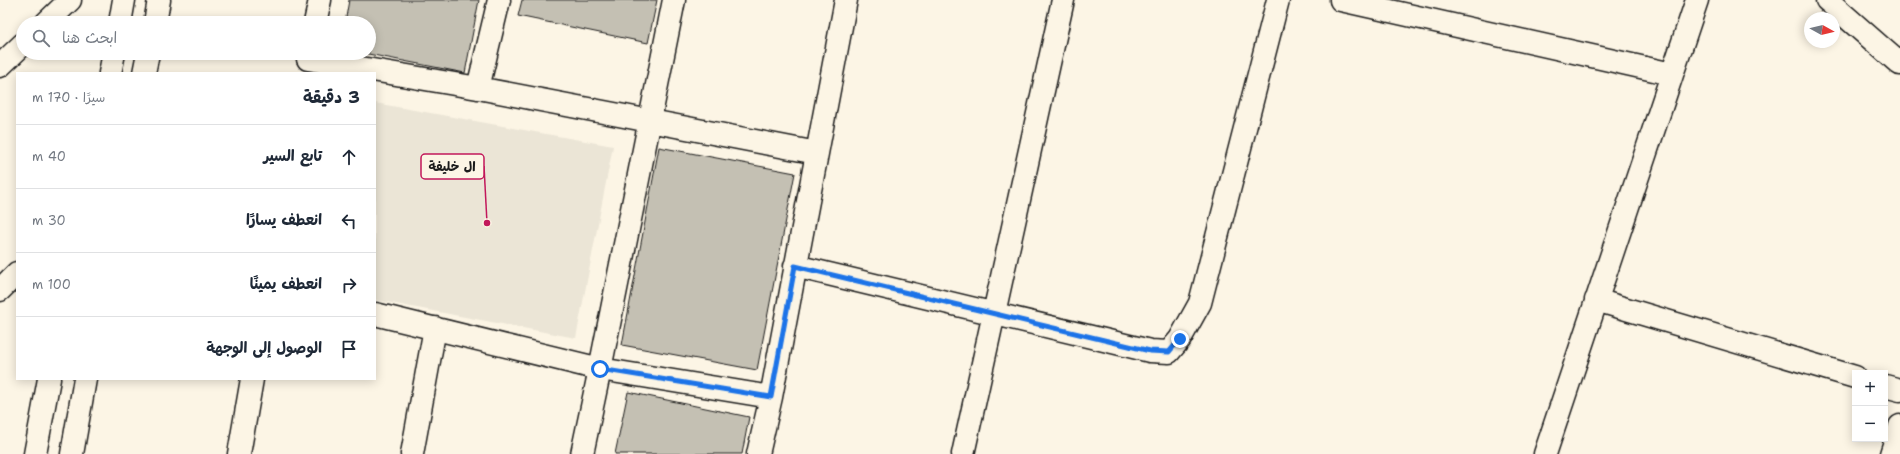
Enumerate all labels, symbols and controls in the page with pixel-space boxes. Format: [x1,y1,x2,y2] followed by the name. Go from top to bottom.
[1804,12,1840,48] north arrow
[16,16,376,60] search box
[30,27,52,49] icon: search
[62,28,117,48] text: ابحث هنا
[303,86,360,108] text: 3 دقيقة
[32,89,105,106] text: سيرًا · 170 m
[263,146,322,166] text: تابع السير
[338,146,360,168] icon: ahead
[32,148,66,165] text: 40 m
[421,154,484,179] callout: ال خليفة
[429,158,476,175] text: ال خليفة
[246,210,322,230] text: انعطف يسارًا
[338,210,360,232] icon: left
[32,212,66,229] text: 30 m
[250,274,322,294] text: انعطف يمينًا
[338,274,360,296] icon: right
[32,276,71,293] text: 100 m
[1171,330,1189,348] route end
[206,338,322,358] text: الوصول إلى الوجهة
[338,338,360,360] icon: arrive
[591,360,609,378] route start
[1852,370,1888,442] map controls
[1852,370,1888,406] button: +
[1852,406,1888,442] button: −

